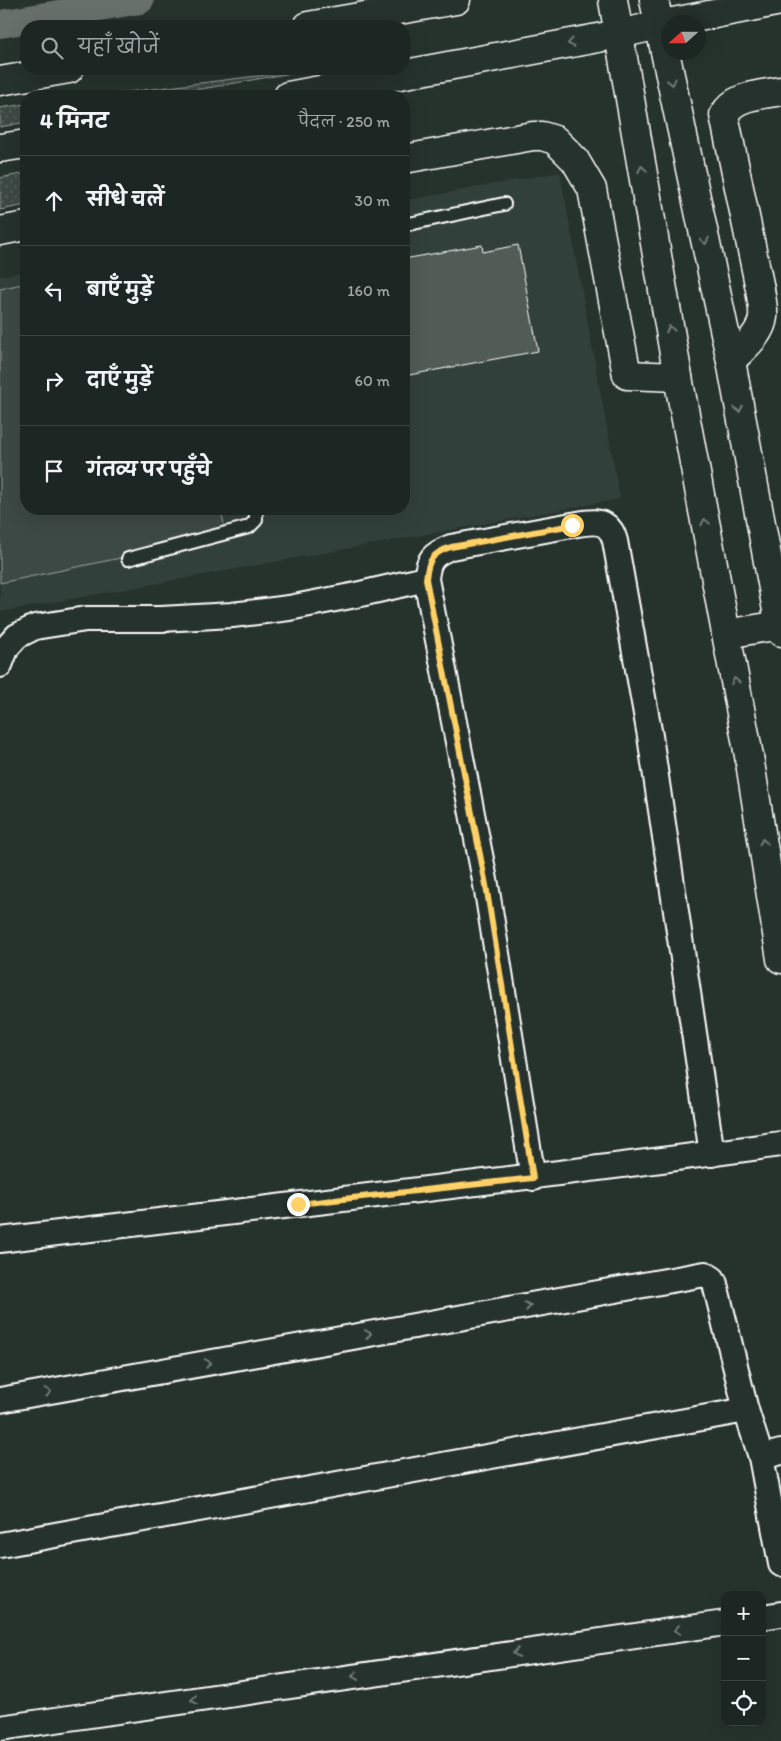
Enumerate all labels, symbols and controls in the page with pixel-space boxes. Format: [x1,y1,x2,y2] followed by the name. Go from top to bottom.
[661,15,706,60] north arrow
[20,20,410,75] search box
[38,34,66,62] icon: search
[78,35,159,58] text: यहाँ खोजें
[567,38,576,48] one-way arrow
[666,77,677,86] one-way arrow
[40,108,108,133] text: 4 मिनट
[298,112,390,131] text: पैदल · 250 m
[638,164,648,173] one-way arrow
[40,187,68,215] icon: ahead
[87,188,164,211] text: सीधे चलें
[354,191,390,210] text: 30 m
[700,237,710,245] one-way arrow
[40,277,68,305] icon: left
[87,278,153,301] text: बाएँ मुड़ें
[347,281,390,300] text: 160 m
[665,325,675,333] one-way arrow
[40,367,68,395] icon: right
[87,368,153,391] text: दाएँ मुड़ें
[355,371,390,390] text: 60 m
[734,404,744,413] one-way arrow
[40,457,68,485] icon: arrive
[87,458,211,481] text: गंतव्य पर पहुँचे
[561,514,584,537] route start
[701,517,711,526] one-way arrow
[731,677,741,686] one-way arrow
[758,837,768,846] one-way arrow
[287,1193,310,1216] route end
[523,1301,532,1311] one-way arrow
[364,1330,372,1340] one-way arrow
[204,1359,212,1369] one-way arrow
[44,1387,52,1397] one-way arrow
[721,1591,766,1726] map controls
[721,1591,766,1636] button: +
[672,1624,681,1634] one-way arrow
[721,1636,766,1681] button: −
[511,1647,519,1658] one-way arrow
[351,1671,359,1681] one-way arrow
[721,1681,766,1726] button: locate
[190,1694,198,1704] one-way arrow

